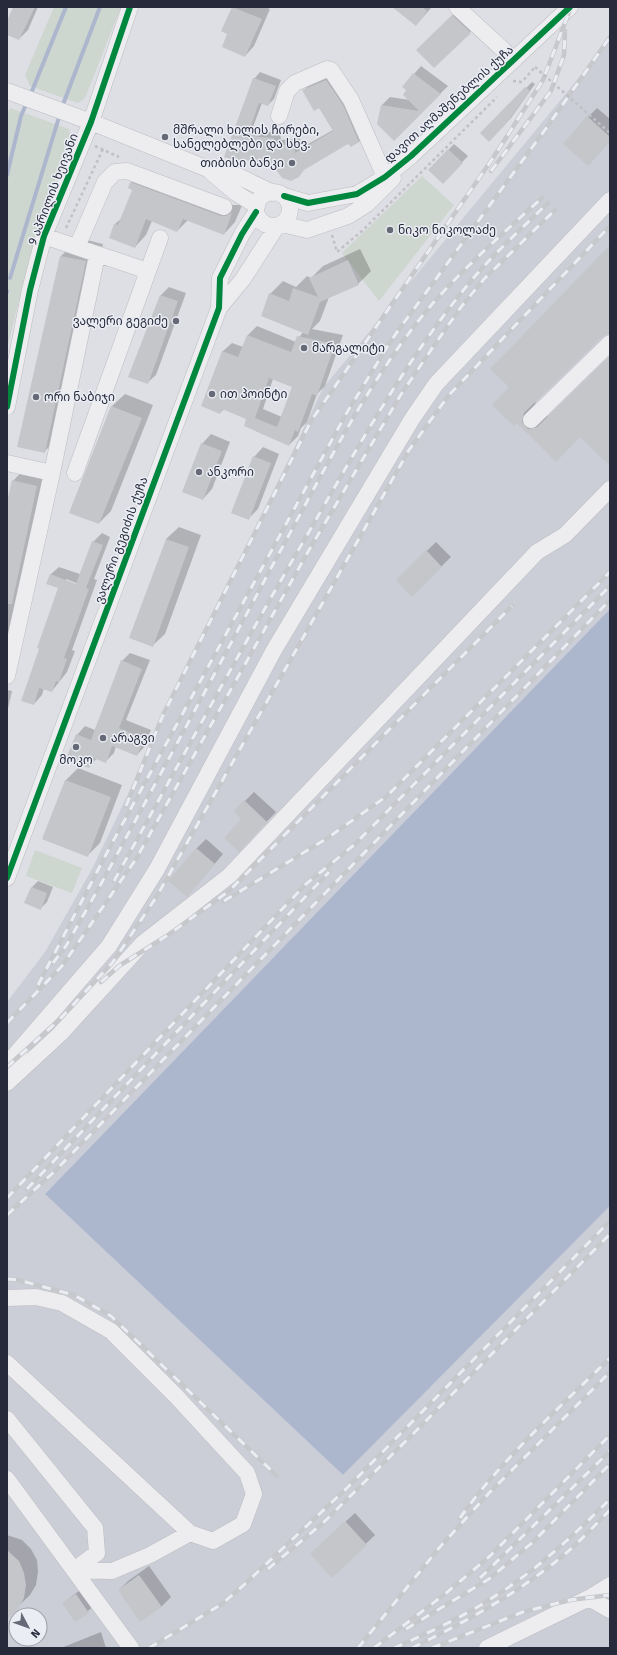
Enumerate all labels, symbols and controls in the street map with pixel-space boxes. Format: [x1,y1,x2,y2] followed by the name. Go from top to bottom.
[382,42,517,166] street label: დავით აღმაშენებლის ქუჩა
[173,123,319,152] place label: მშრალი ხილის ჩირები, სანელებლები და სხვ.
[25,131,82,247] street label: 9 აპრილის ხეივანი
[160,132,170,142] marker: მშრალი ხილის ჩირები, სანელებლები და სხვ.
[200,156,284,170] place label: თიბისი ბანკი
[287,158,297,168] marker: თიბისი ბანკი
[398,223,496,238] place label: ნიკო ნიკოლაძე
[385,225,395,235] marker: ნიკო ნიკოლაძე
[73,314,168,329] place label: ვალერი გეგიძე
[171,316,181,326] marker: ვალერი გეგიძე
[312,341,385,356] place label: მარგალიტი
[299,343,309,353] marker: მარგალიტი
[220,387,288,401] place label: ით პოინტი
[207,389,217,399] marker: ით პოინტი
[44,390,115,404] place label: ორი ნაბიჯი
[31,392,41,402] marker: ორი ნაბიჯი
[207,465,254,479] place label: ანკორი
[194,467,204,477] marker: ანკორი
[92,475,151,606] street label: ვალერი გეგიძის ქუჩა
[111,731,155,745] place label: არაგვი
[98,733,108,743] marker: არაგვი
[71,742,81,752] marker: მოკო
[59,753,93,767] place label: მოკო
[8,1607,48,1647] north arrow
[28,1626,42,1640] text: N

